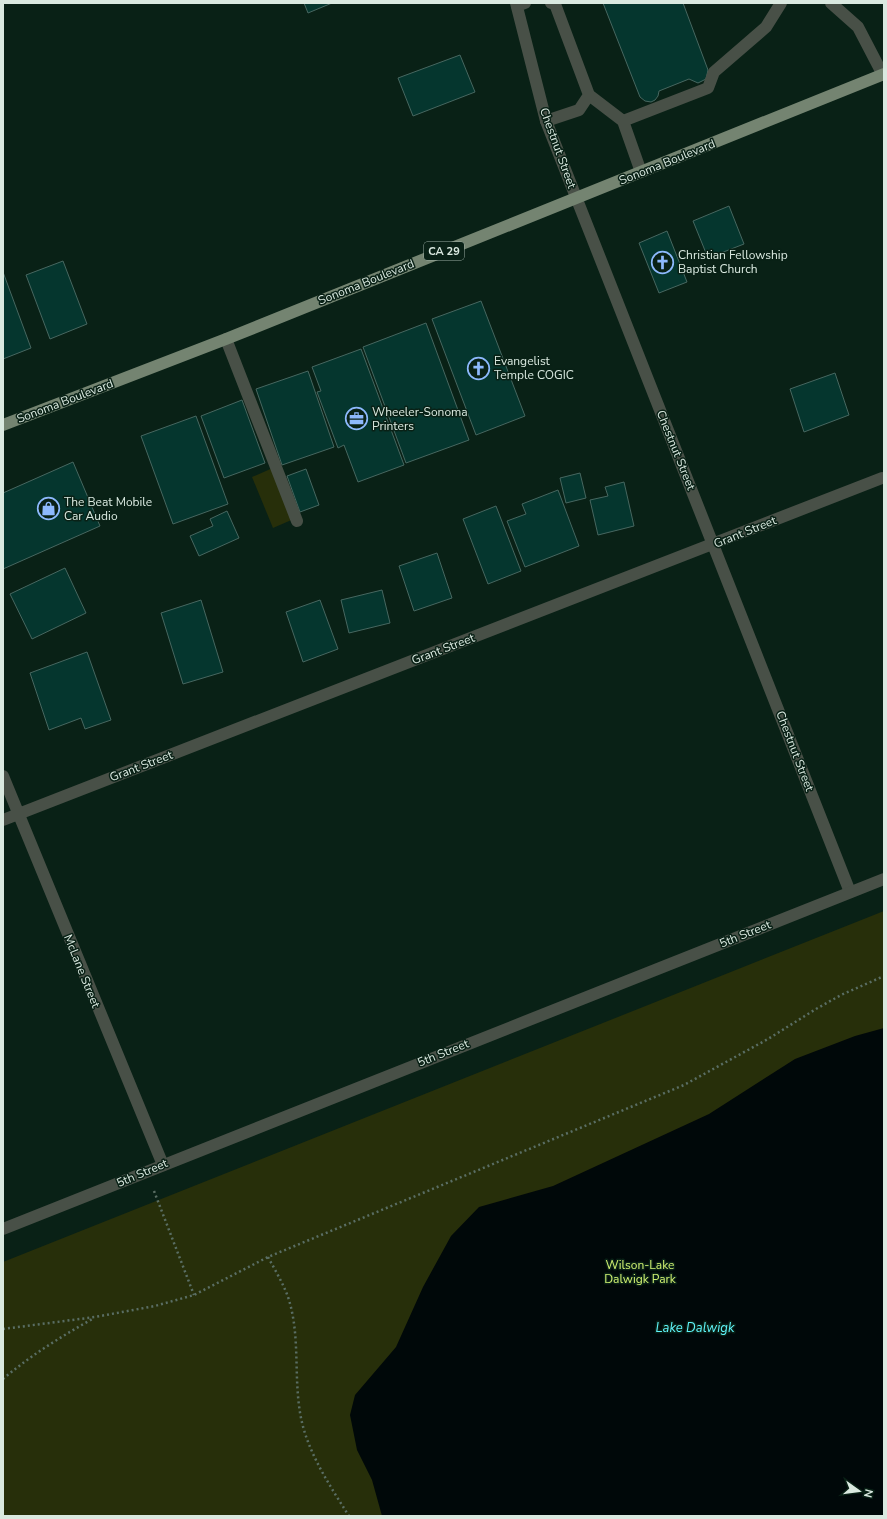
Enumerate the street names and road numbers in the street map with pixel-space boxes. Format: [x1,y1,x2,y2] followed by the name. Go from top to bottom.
[536,105,580,191] street label: Chestnut Street
[617,135,717,189] street label: Sonoma Boulevard
[424,242,464,260] road number: CA 29
[316,255,416,309] street label: Sonoma Boulevard
[14,375,116,427] street label: Sonoma Boulevard
[653,408,700,493] street label: Chestnut Street
[711,512,779,552] street label: Grant Street
[409,629,477,668] street label: Grant Street
[772,709,818,794] street label: Chestnut Street
[107,746,175,785] street label: Grant Street
[717,916,774,952] street label: 5th Street
[60,932,104,1011] street label: McLane Street
[415,1035,472,1071] street label: 5th Street
[114,1155,171,1191] street label: 5th Street

